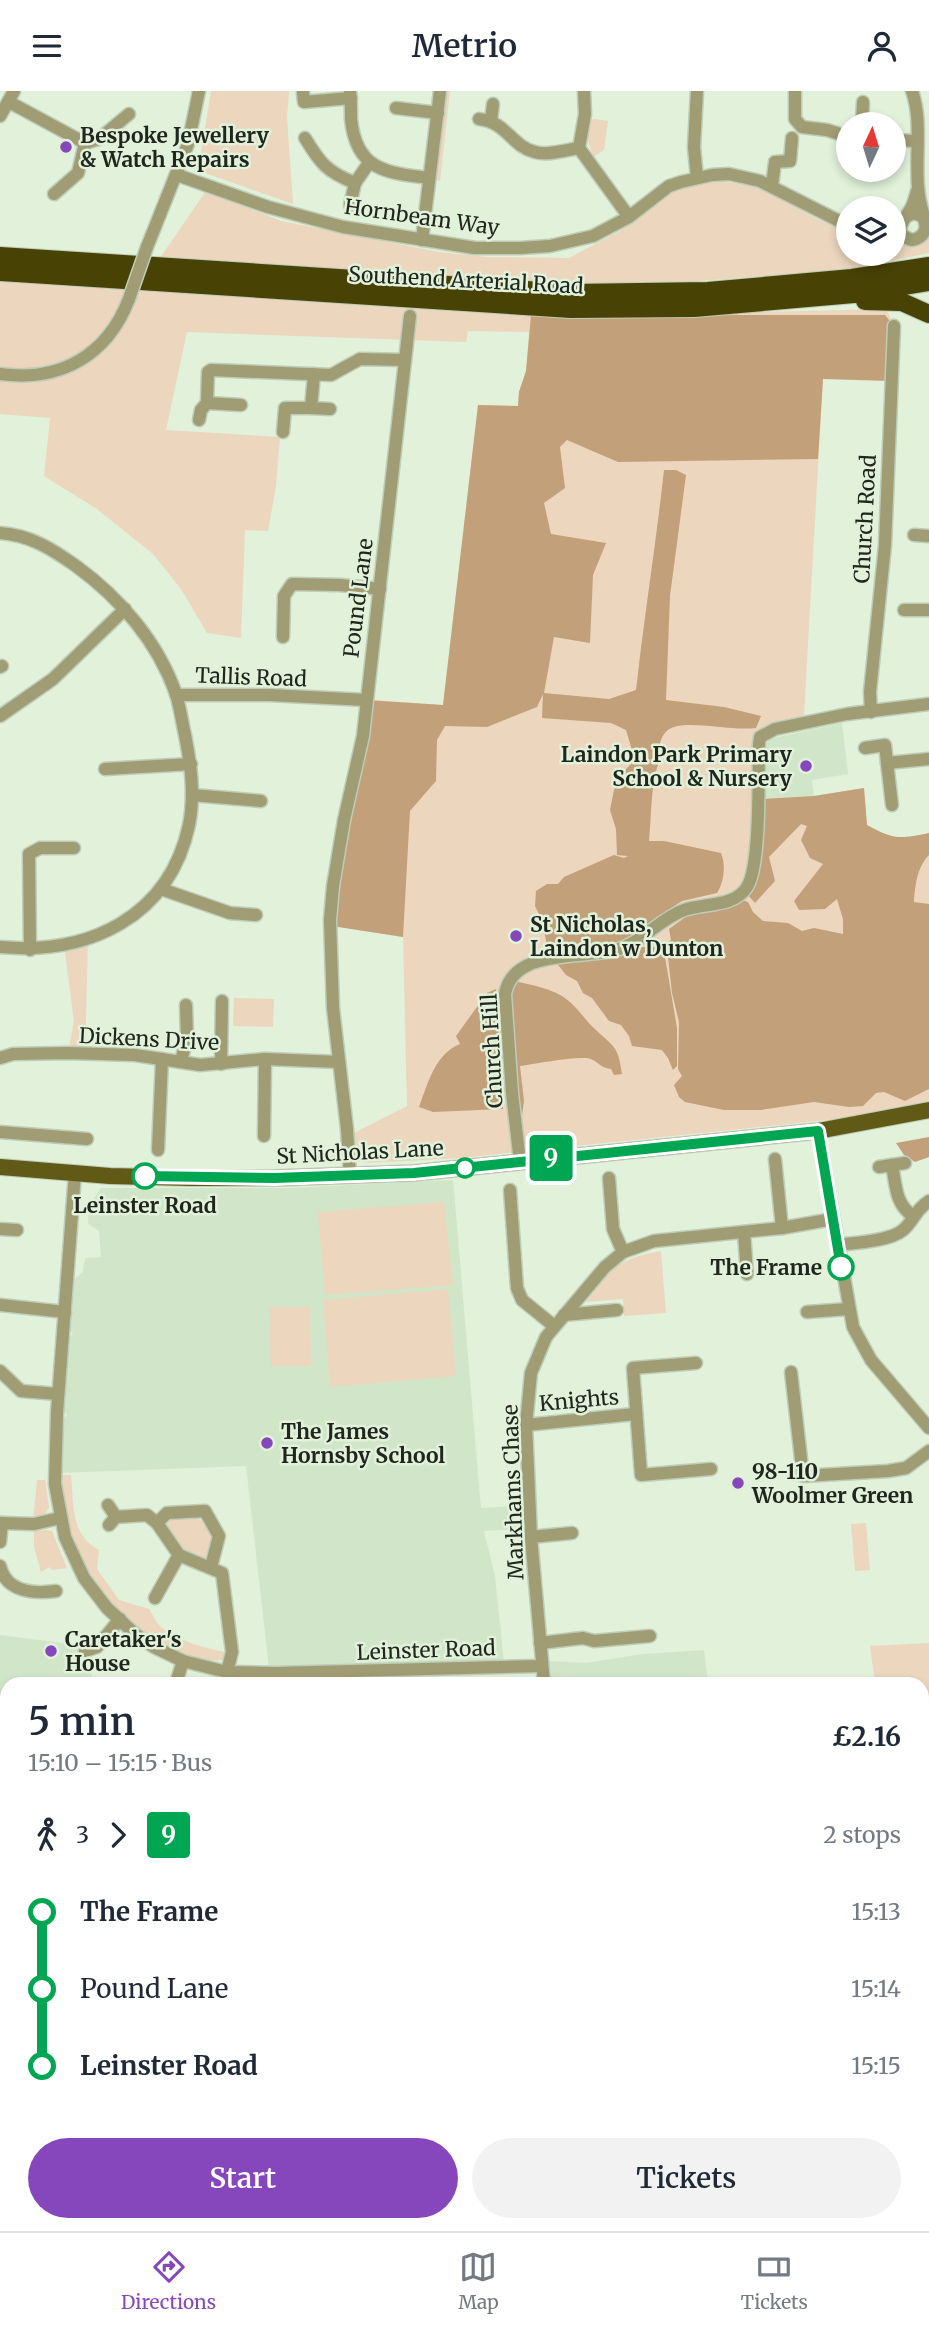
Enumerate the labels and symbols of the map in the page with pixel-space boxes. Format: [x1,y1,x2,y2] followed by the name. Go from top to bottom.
[836,112,906,182] north arrow
[80,122,269,173] place label: Bespoke Jewellery & Watch Repairs
[58,139,74,155] marker: Bespoke Jewellery & Watch Repairs
[343,193,502,241] street label: Hornbeam Way
[348,260,585,300] street label: Southend Arterial Road
[848,453,882,584] street label: Church Road
[337,537,379,659] street label: Pound Lane
[195,662,308,692] street label: Tallis Road
[561,741,793,792] place label: Laindon Park Primary School & Nursery
[798,758,814,774] marker: Laindon Park Primary School & Nursery
[530,911,723,962] place label: St Nicholas, Laindon w Dunton
[508,928,524,944] marker: St Nicholas, Laindon w Dunton
[475,993,508,1109] street label: Church Hill
[78,1022,220,1056] street label: Dickens Drive
[276,1134,444,1170] street label: St Nicholas Lane
[528,1135,574,1181] line badge: 9
[455,1158,475,1178] unlabelled marker
[132,1163,158,1189] marker: Leinster Road
[73,1192,217,1219] place label: Leinster Road
[710,1254,822,1281] place label: The Frame
[828,1254,854,1280] marker: The Frame
[538,1383,620,1417] street label: Knights
[496,1404,530,1580] street label: Markhams Chase
[281,1418,445,1469] place label: The James Hornsby School
[259,1435,275,1451] marker: The James Hornsby School
[751,1458,913,1509] place label: 98-110 Woolmer Green
[730,1475,746,1491] marker: 98-110 Woolmer Green
[65,1626,182,1677] place label: Caretaker's House
[356,1634,496,1666] street label: Leinster Road
[43,1643,59,1659] marker: Caretaker's House

